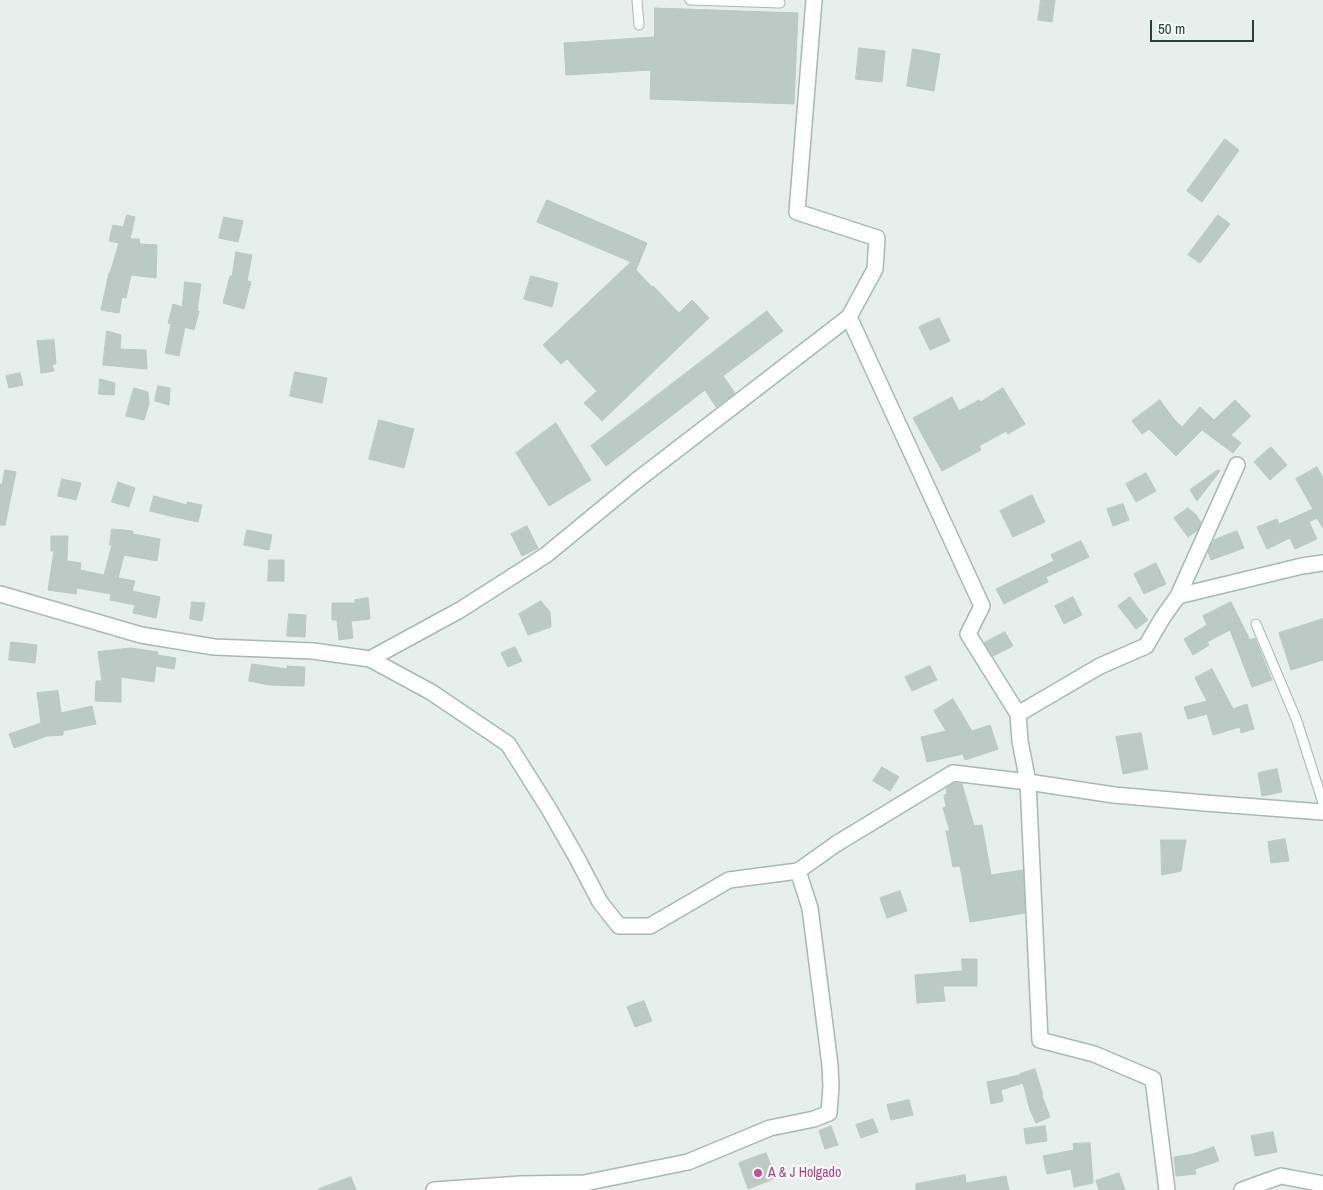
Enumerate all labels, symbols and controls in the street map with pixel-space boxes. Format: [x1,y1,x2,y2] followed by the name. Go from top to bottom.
[1153,10,1257,42] scale bar
[1158,18,1185,39] text: 50 m
[768,1165,841,1181] place label: A & J Holgado
[752,1167,764,1179] marker: A & J Holgado

